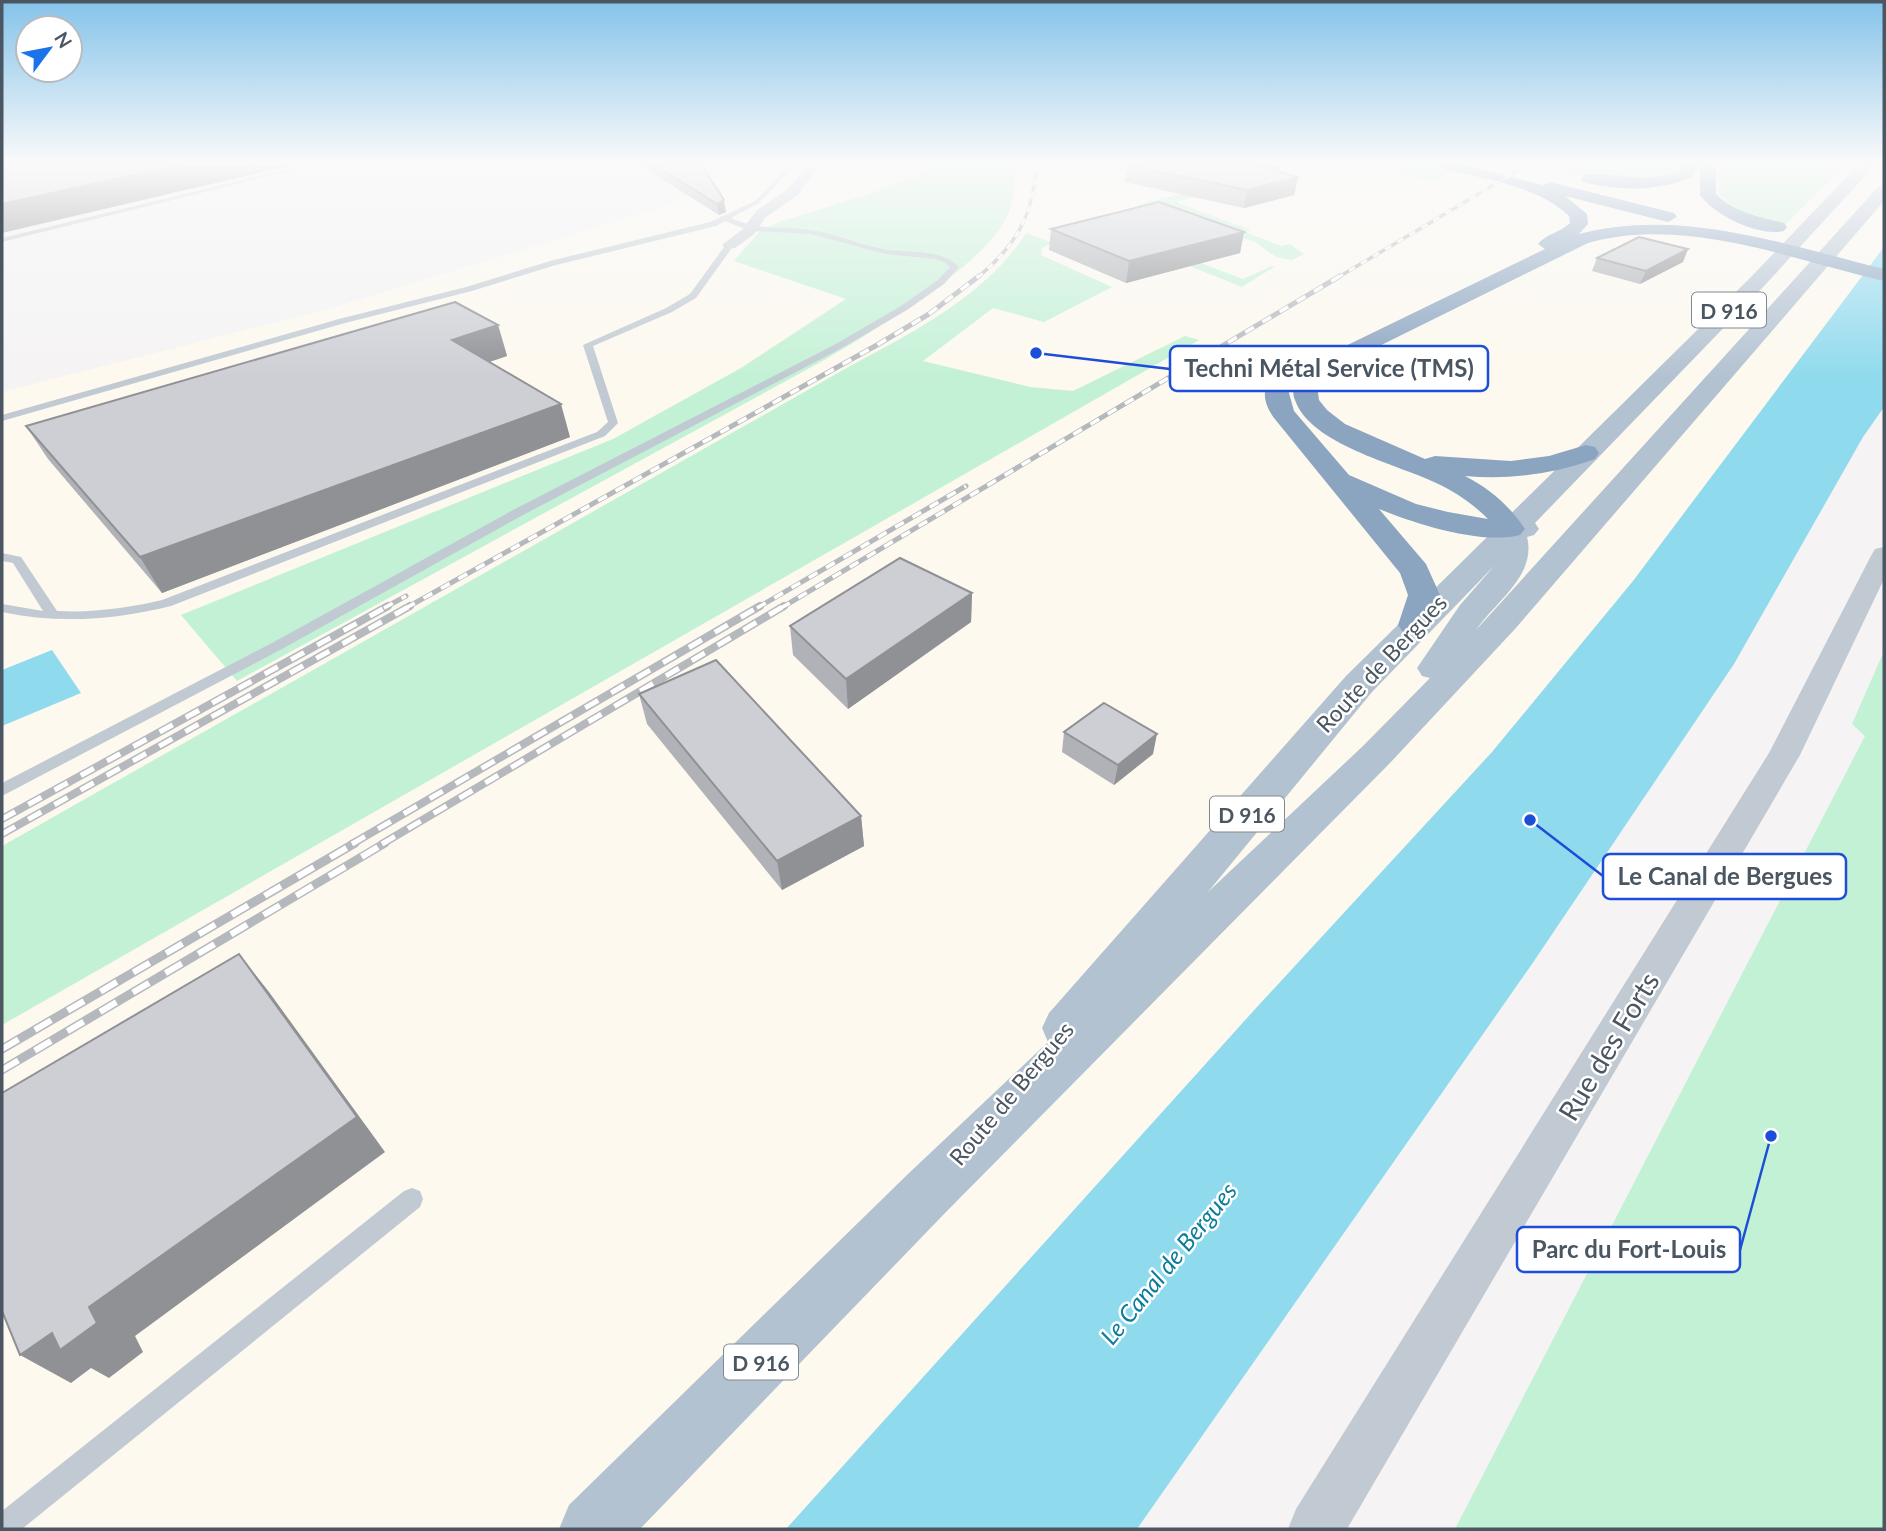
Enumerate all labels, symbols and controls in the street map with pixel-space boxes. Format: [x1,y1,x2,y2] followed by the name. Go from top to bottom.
[14,14,84,84] north arrow
[50,27,77,52] text: N
[1692,292,1766,328] road number: D 916
[1170,346,1488,391] callout: Techni Métal Service (TMS)
[1184,353,1474,382] text: Techni Métal Service (TMS)
[1310,588,1452,738] street label: Route de Bergues
[1210,796,1284,832] road number: D 916
[1603,854,1846,899] callout: Le Canal de Bergues
[1617,861,1833,890] text: Le Canal de Bergues
[1550,966,1666,1126] street label: Rue des Forts
[943,1016,1079,1170] street label: Route de Bergues
[1094,1176,1242,1350] water label: Le Canal de Bergues
[1517,1227,1740,1272] callout: Parc du Fort-Louis
[1532,1234,1726,1263] text: Parc du Fort-Louis
[724,1344,798,1380] road number: D 916

